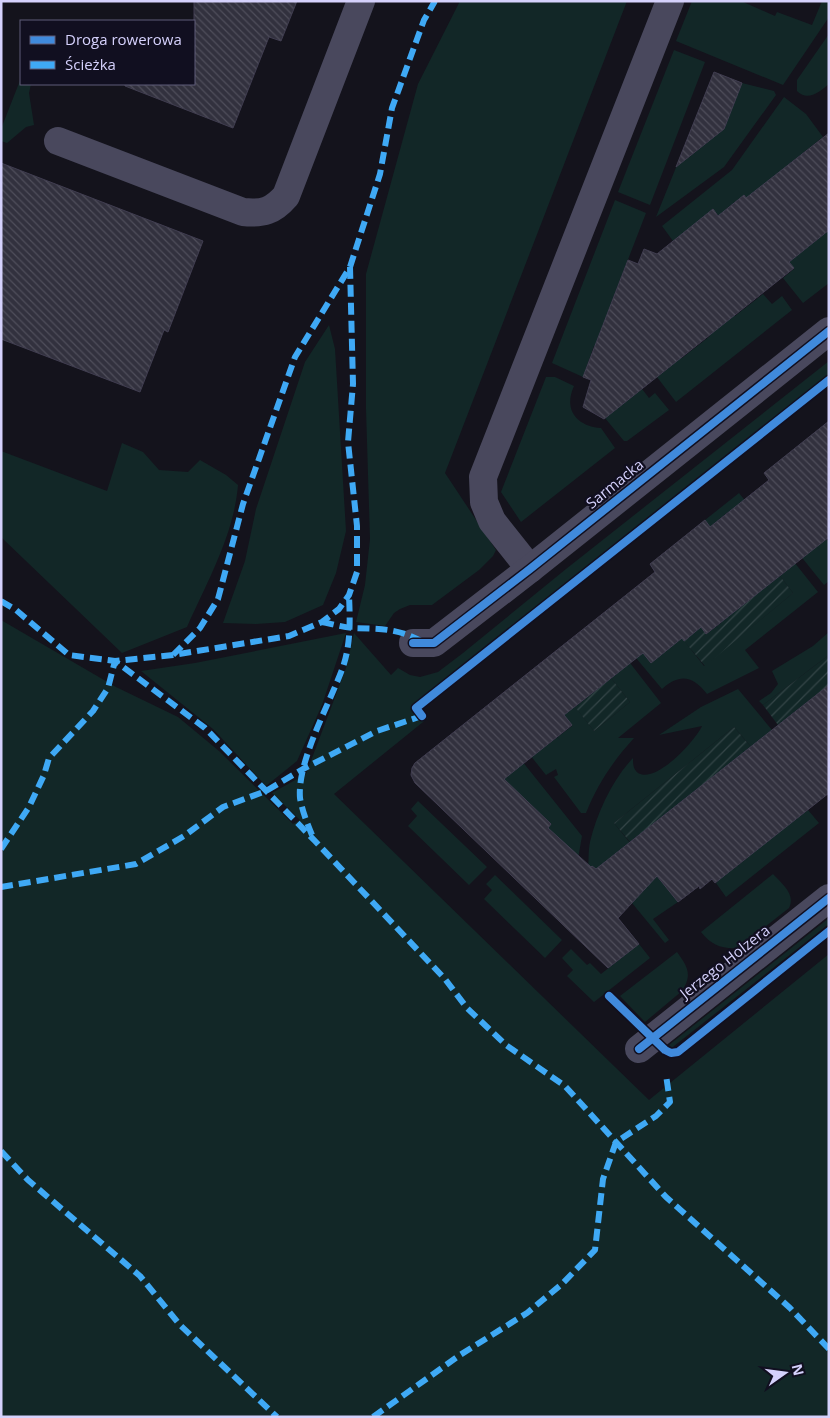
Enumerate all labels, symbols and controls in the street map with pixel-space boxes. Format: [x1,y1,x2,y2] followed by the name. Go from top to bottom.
[20,20,195,85] legend
[65,29,182,49] text: Droga rowerowa
[65,54,116,74] text: Ścieżka
[582,454,647,512] street label: Sarmacka
[674,920,773,1004] street label: Jerzego Holzera
[760,1348,810,1398] north arrow
[788,1362,809,1378] text: N

